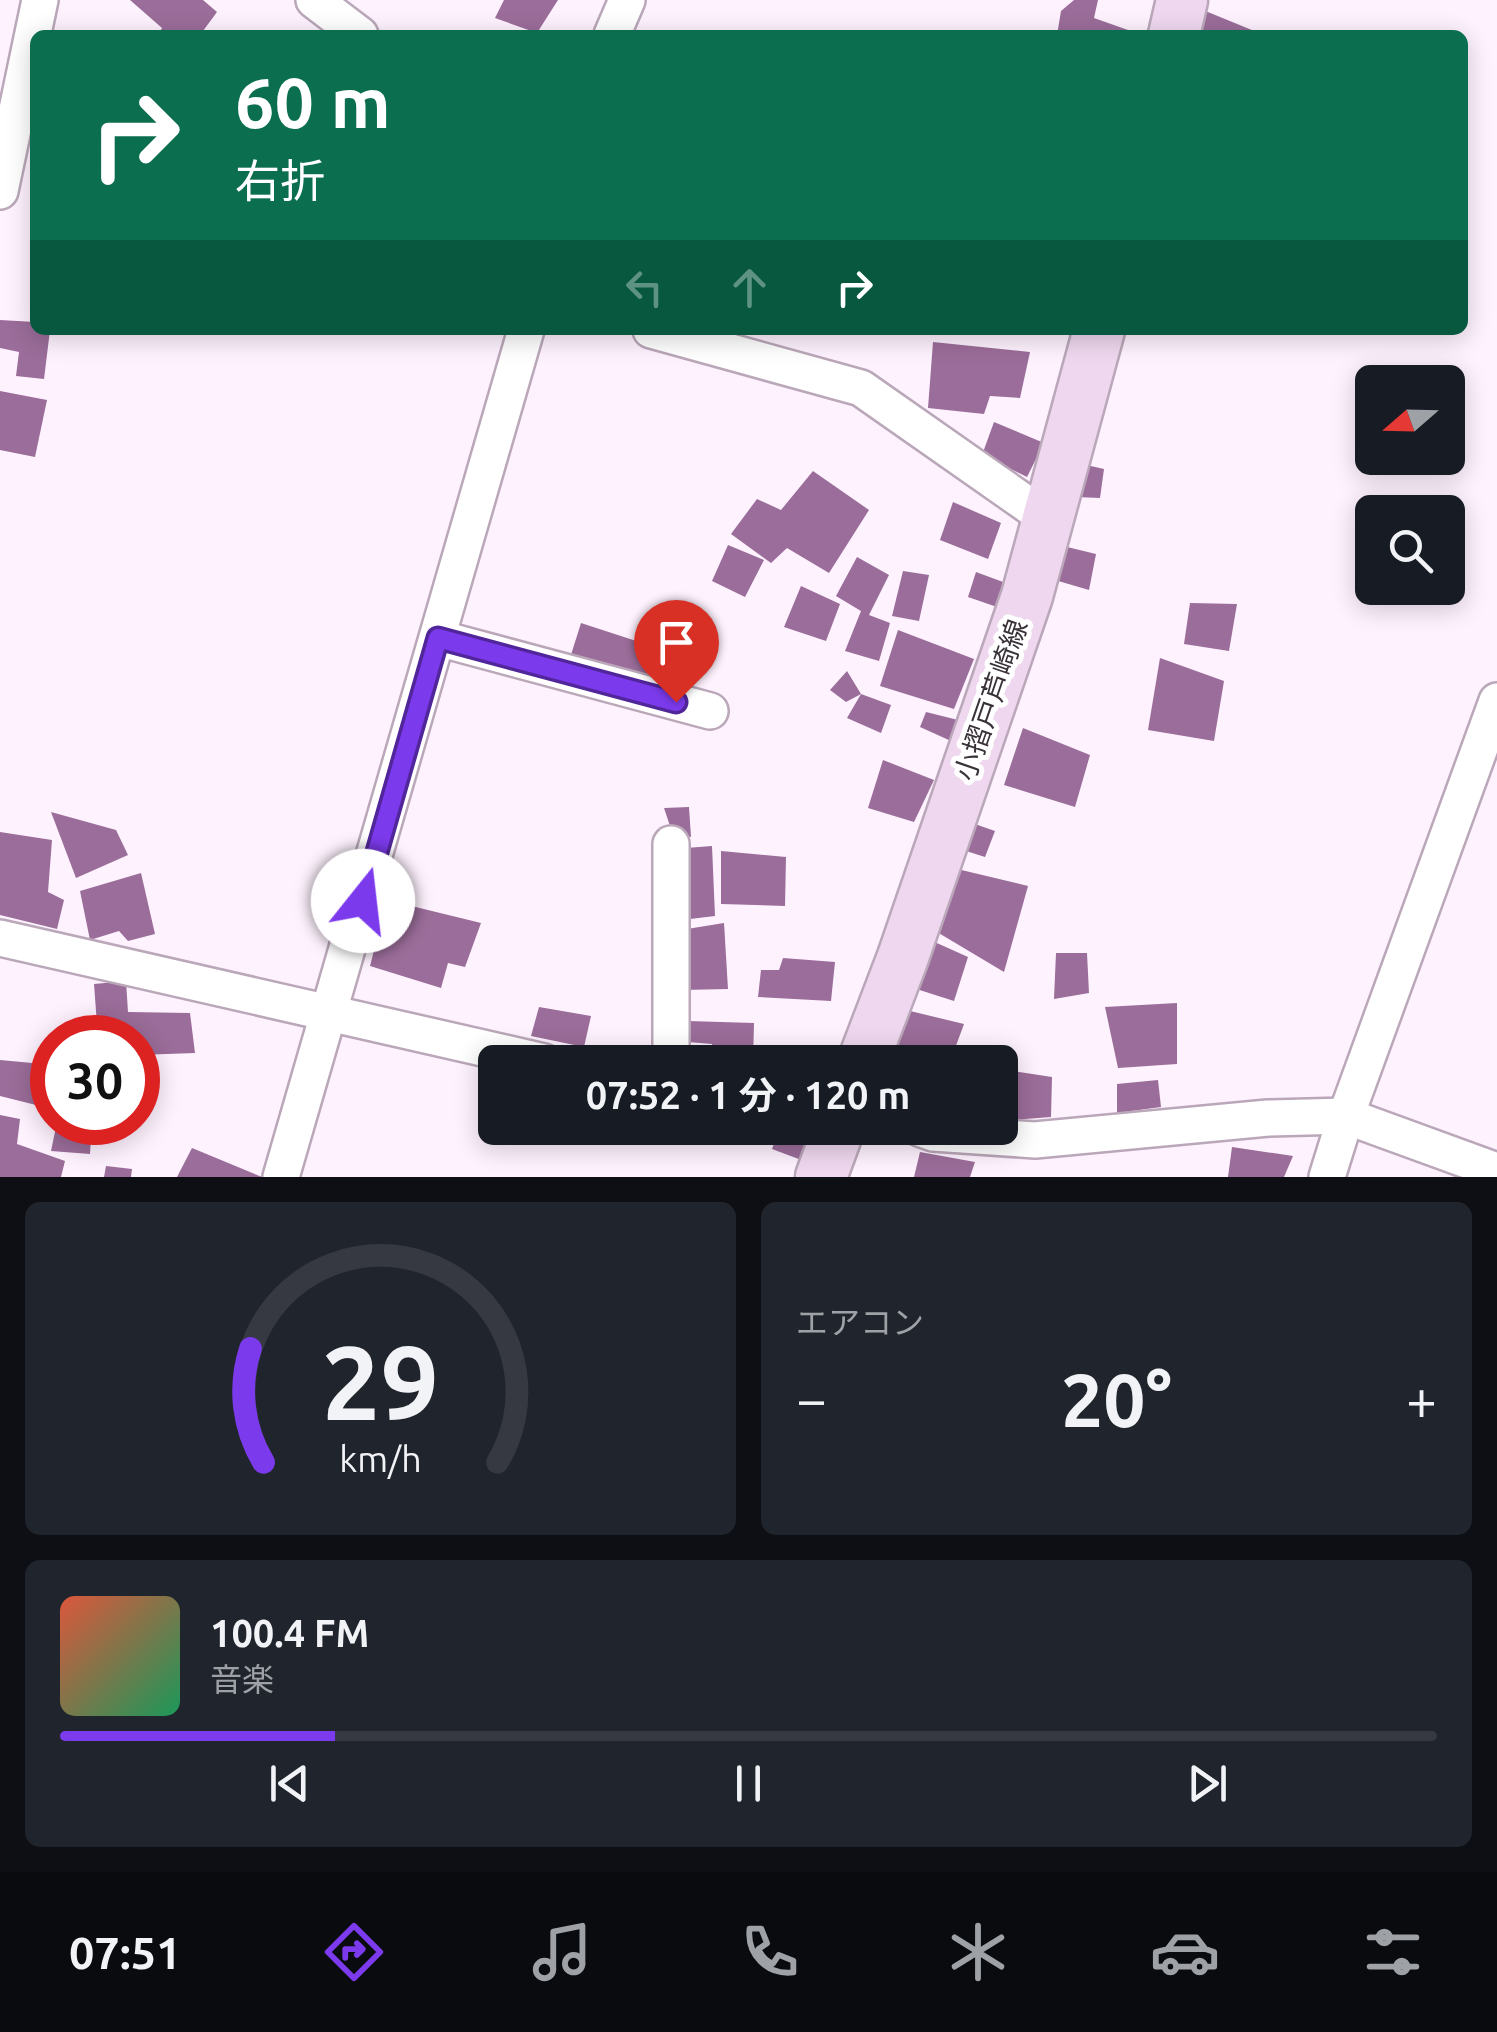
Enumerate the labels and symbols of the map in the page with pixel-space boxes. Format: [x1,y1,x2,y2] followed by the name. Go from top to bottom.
[1355,365,1465,475] north arrow
[634,600,719,703] pin
[949,615,1033,784] street label: 小摺戸芦崎線
[311,849,415,953] position arrow
[30,1015,160,1145] speed limit sign: 30

